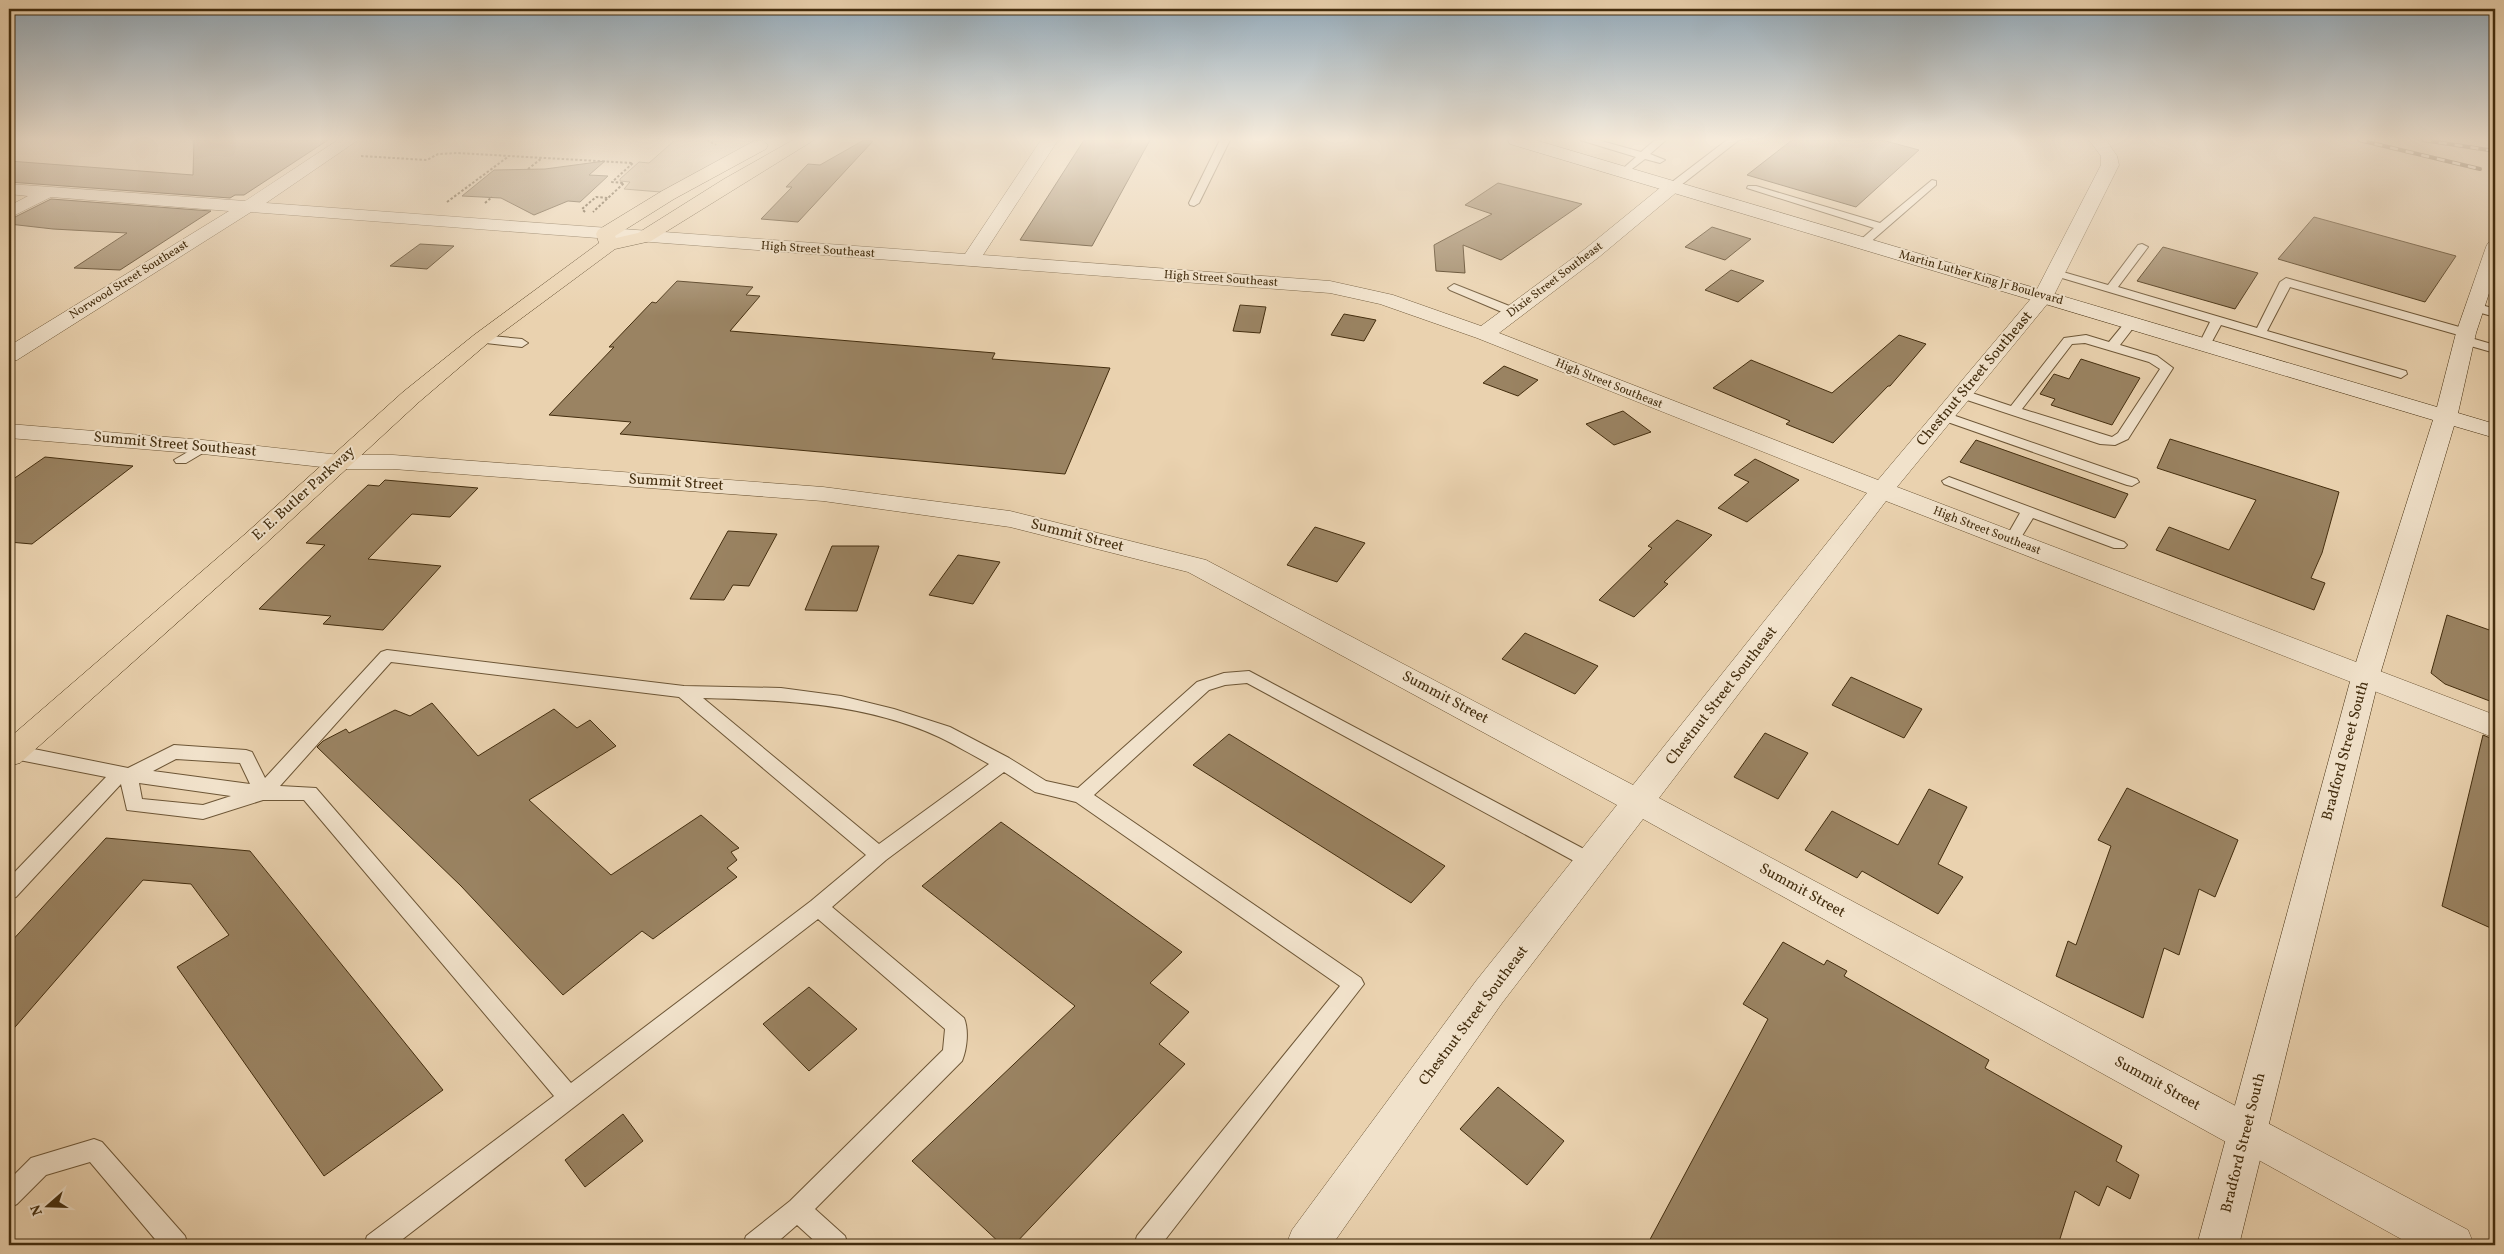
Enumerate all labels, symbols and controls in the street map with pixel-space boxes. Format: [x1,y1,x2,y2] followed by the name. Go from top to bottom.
[66,237,192,323] street label: Norwood Street Southeast
[760,238,876,262] street label: High Street Southeast
[1504,239,1606,321] street label: Dixie Street Southeast
[1897,247,2065,309] street label: Martin Luther King Jr Boulevard
[1163,267,1279,291] street label: High Street Southeast
[1912,307,2038,451] street label: Chestnut Street Southeast
[1553,355,1665,413] street label: High Street Southeast
[93,427,257,463] street label: Summit Street Southeast
[248,442,360,546] street label: E. E. Butler Parkway
[628,469,724,497] street label: Summit Street
[1931,503,2043,559] street label: High Street Southeast
[1028,514,1126,558] street label: Summit Street
[1661,622,1783,770] street label: Chestnut Street Southeast
[1398,666,1492,730] street label: Summit Street
[2317,679,2375,823] street label: Bradford Street South
[1755,859,1849,923] street label: Summit Street
[1414,942,1534,1090] street label: Chestnut Street Southeast
[2110,1052,2204,1116] street label: Summit Street
[2216,1071,2272,1215] street label: Bradford Street South
[22,1182,72,1232] north arrow
[27,1202,48,1218] text: N

